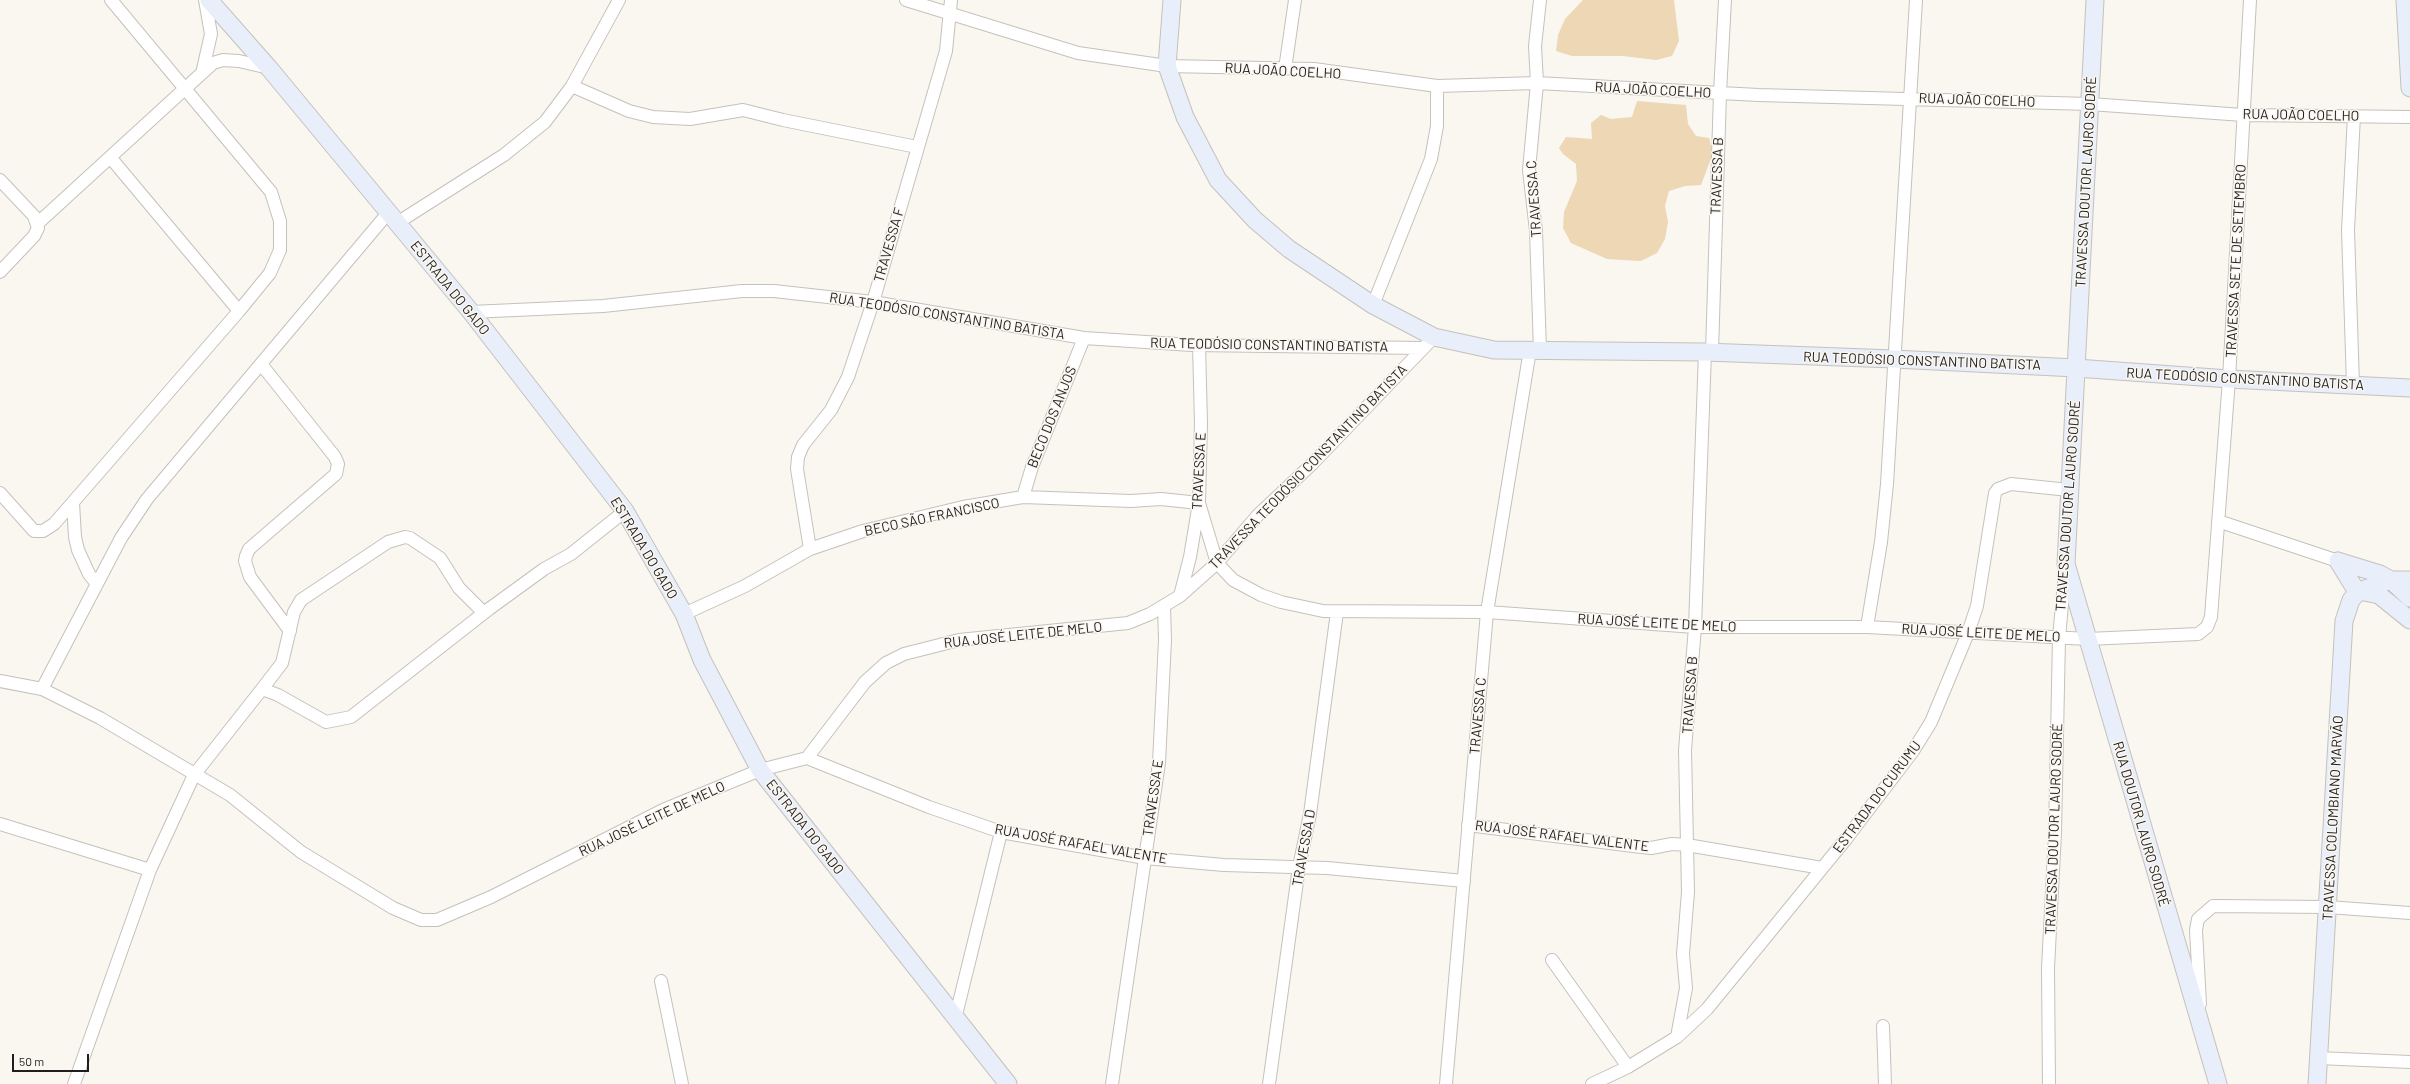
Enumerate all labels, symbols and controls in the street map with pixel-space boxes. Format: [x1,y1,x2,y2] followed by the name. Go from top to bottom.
[1224,60,1342,82] street label: RUA JOÃO COELHO
[2072,76,2100,288] street label: TRAVESSA DOUTOR LAURO SODRÉ
[1594,79,1712,101] street label: RUA JOÃO COELHO
[1918,90,2036,110] street label: RUA JOÃO COELHO
[2242,106,2360,124] street label: RUA JOÃO COELHO
[1707,137,1727,215] street label: TRAVESSA B
[1523,160,1545,238] street label: TRAVESSA C
[2223,164,2249,358] street label: TRAVESSA SETE DE SETEMBRO
[870,206,908,284] street label: TRAVESSA F
[407,238,493,338] street label: ESTRADA DO GADO
[828,289,1066,343] street label: RUA TEODÓSIO CONSTANTINO BATISTA
[1150,335,1388,355] street label: RUA TEODÓSIO CONSTANTINO BATISTA
[1803,348,2041,374] street label: RUA TEODÓSIO CONSTANTINO BATISTA
[1205,361,1411,573] street label: TRAVESSA TEODÓSIO CONSTANTINO BATISTA
[1024,364,1080,470] street label: BECO DOS ANJOS
[2126,364,2364,394] street label: RUA TEODÓSIO CONSTANTINO BATISTA
[2052,400,2084,612] street label: TRAVESSA DOUTOR LAURO SODRÉ
[1189,432,1209,510] street label: TRAVESSA E
[607,494,681,602] street label: ESTRADA DO GADO
[863,494,1001,540] street label: BECO SÃO FRANCISCO
[1577,610,1737,636] street label: RUA JOSÉ LEITE DE MELO
[943,618,1103,652] street label: RUA JOSÉ LEITE DE MELO
[1901,620,2061,646] street label: RUA JOSÉ LEITE DE MELO
[1679,656,1701,734] street label: TRAVESSA B
[1466,677,1490,755] street label: TRAVESSA C
[2319,715,2347,921] street label: TRAVESSA COLOMBIANO MARVÃO
[2042,723,2066,935] street label: TRAVESSA DOUTOR LAURO SODRÉ
[1829,738,1925,856] street label: ESTRADA DO CURUMU
[2109,739,2173,909] street label: RUA DOUTOR LAURO SODRÉ
[1139,758,1167,838] street label: TRAVESSA E
[763,776,847,878] street label: ESTRADA DO GADO
[576,778,728,860] street label: RUA JOSÉ LEITE DE MELO
[1289,808,1319,888] street label: TRAVESSA D
[1474,817,1650,855] street label: RUA JOSÉ RAFAEL VALENTE
[993,821,1169,867] street label: RUA JOSÉ RAFAEL VALENTE
[14,1046,91,1072] scale bar
[19,1054,44,1068] text: 50 m

